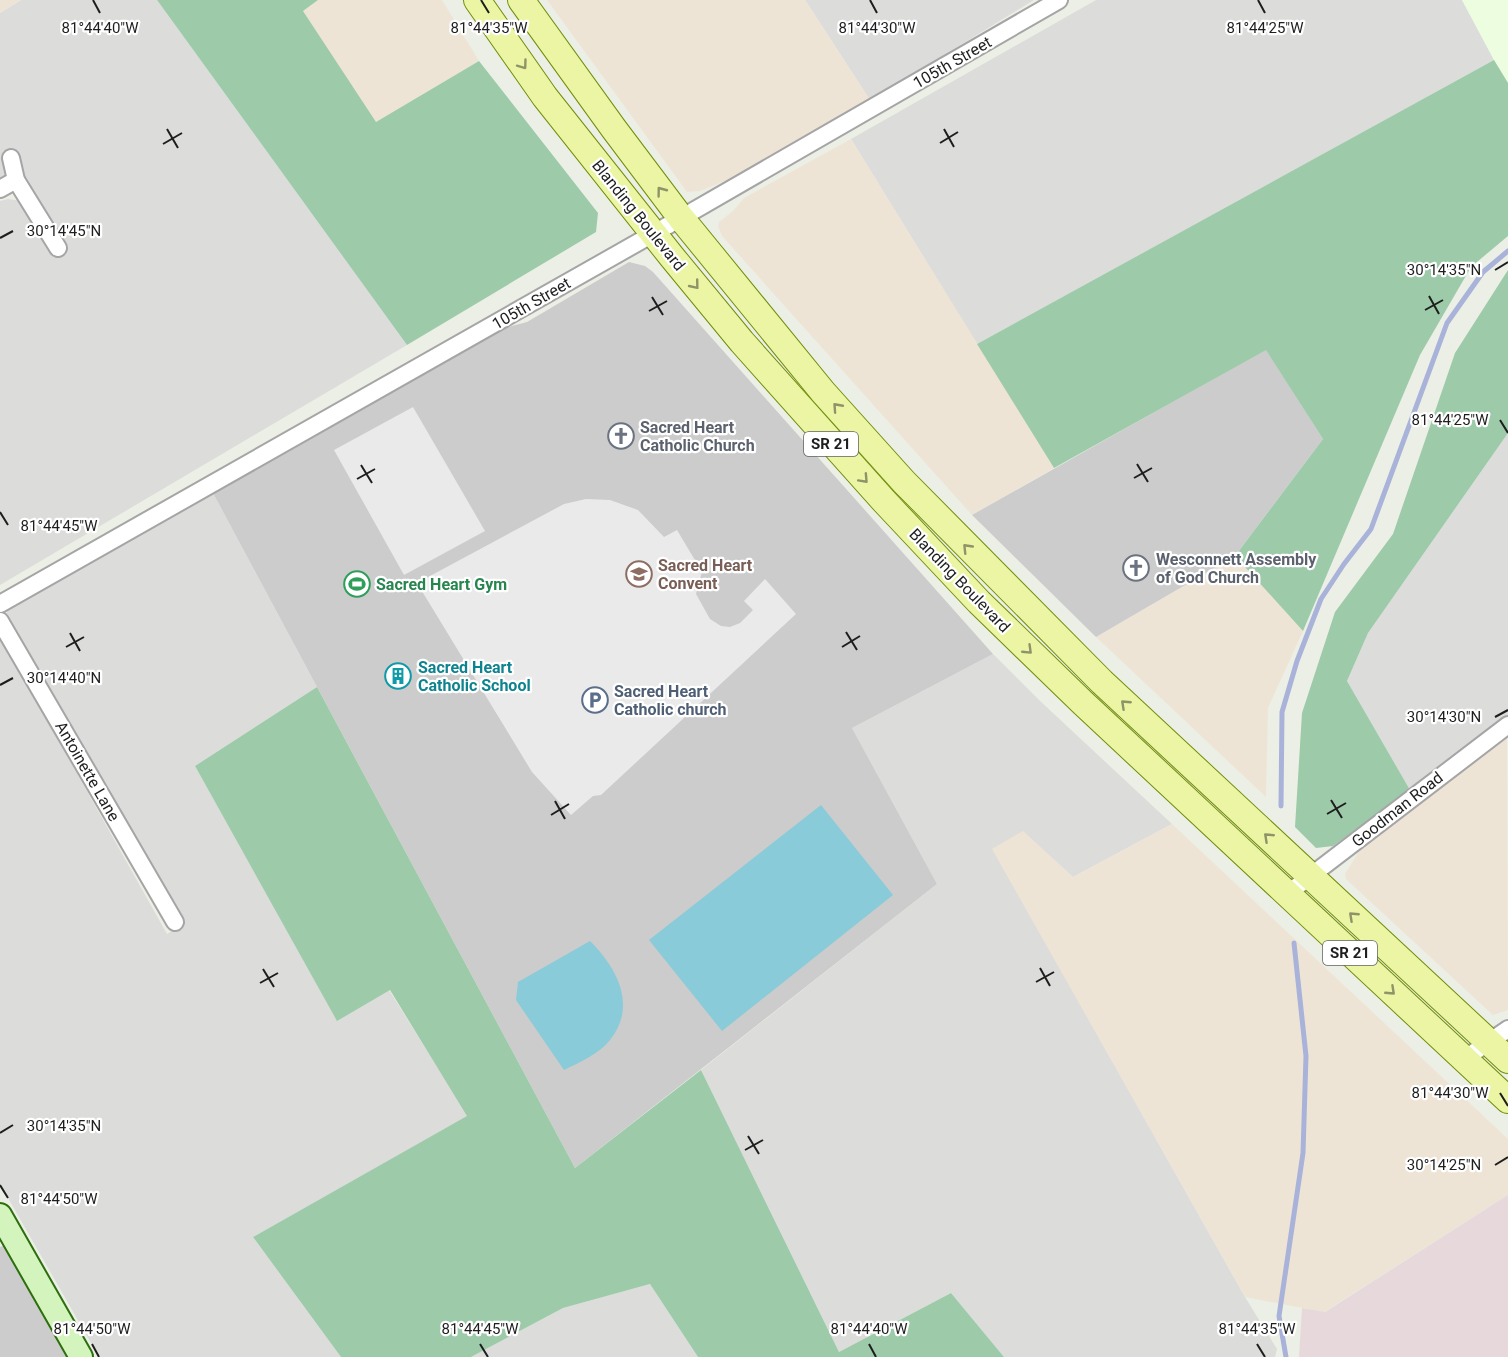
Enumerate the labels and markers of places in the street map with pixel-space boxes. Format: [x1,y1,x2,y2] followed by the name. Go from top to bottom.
[640,418,755,455] place label: Sacred Heart Catholic Church
[606,421,636,451] church icon: Sacred Heart Catholic Church
[1156,550,1317,587] place label: Wesconnett Assembly of God Church
[1121,553,1151,583] church icon: Wesconnett Assembly of God Church
[658,556,753,593] place label: Sacred Heart Convent
[624,559,654,589] school or university icon: Sacred Heart Convent
[342,569,372,599] sports icon: Sacred Heart Gym
[376,575,507,594] place label: Sacred Heart Gym
[418,658,531,695] place label: Sacred Heart Catholic School
[383,661,413,691] building icon: Sacred Heart Catholic School
[614,682,727,719] place label: Sacred Heart Catholic church
[580,685,610,715] parking icon: Sacred Heart Catholic church

